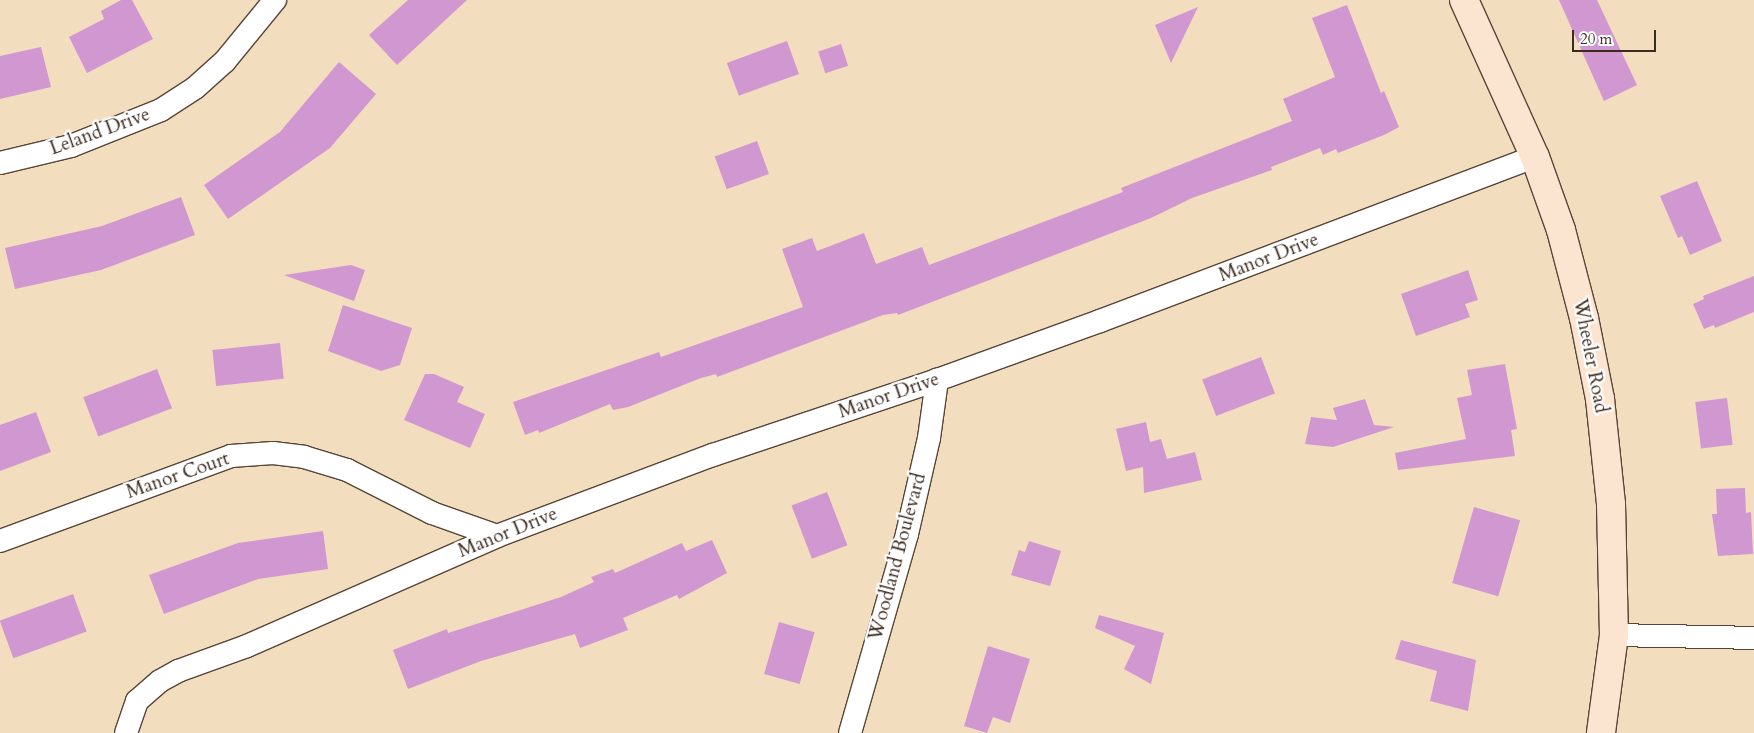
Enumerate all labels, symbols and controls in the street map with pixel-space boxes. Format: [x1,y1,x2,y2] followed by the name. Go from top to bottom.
[1574,20,1658,52] scale bar
[1580,29,1612,49] text: 20 m
[47,103,153,161] street label: Leland Drive
[1216,229,1322,287] street label: Manor Drive
[1568,297,1612,415] street label: Wheeler Road
[836,368,942,424] street label: Manor Drive
[124,448,232,504] street label: Manor Court
[865,471,931,643] street label: Woodland Boulevard
[455,503,561,563] street label: Manor Drive

